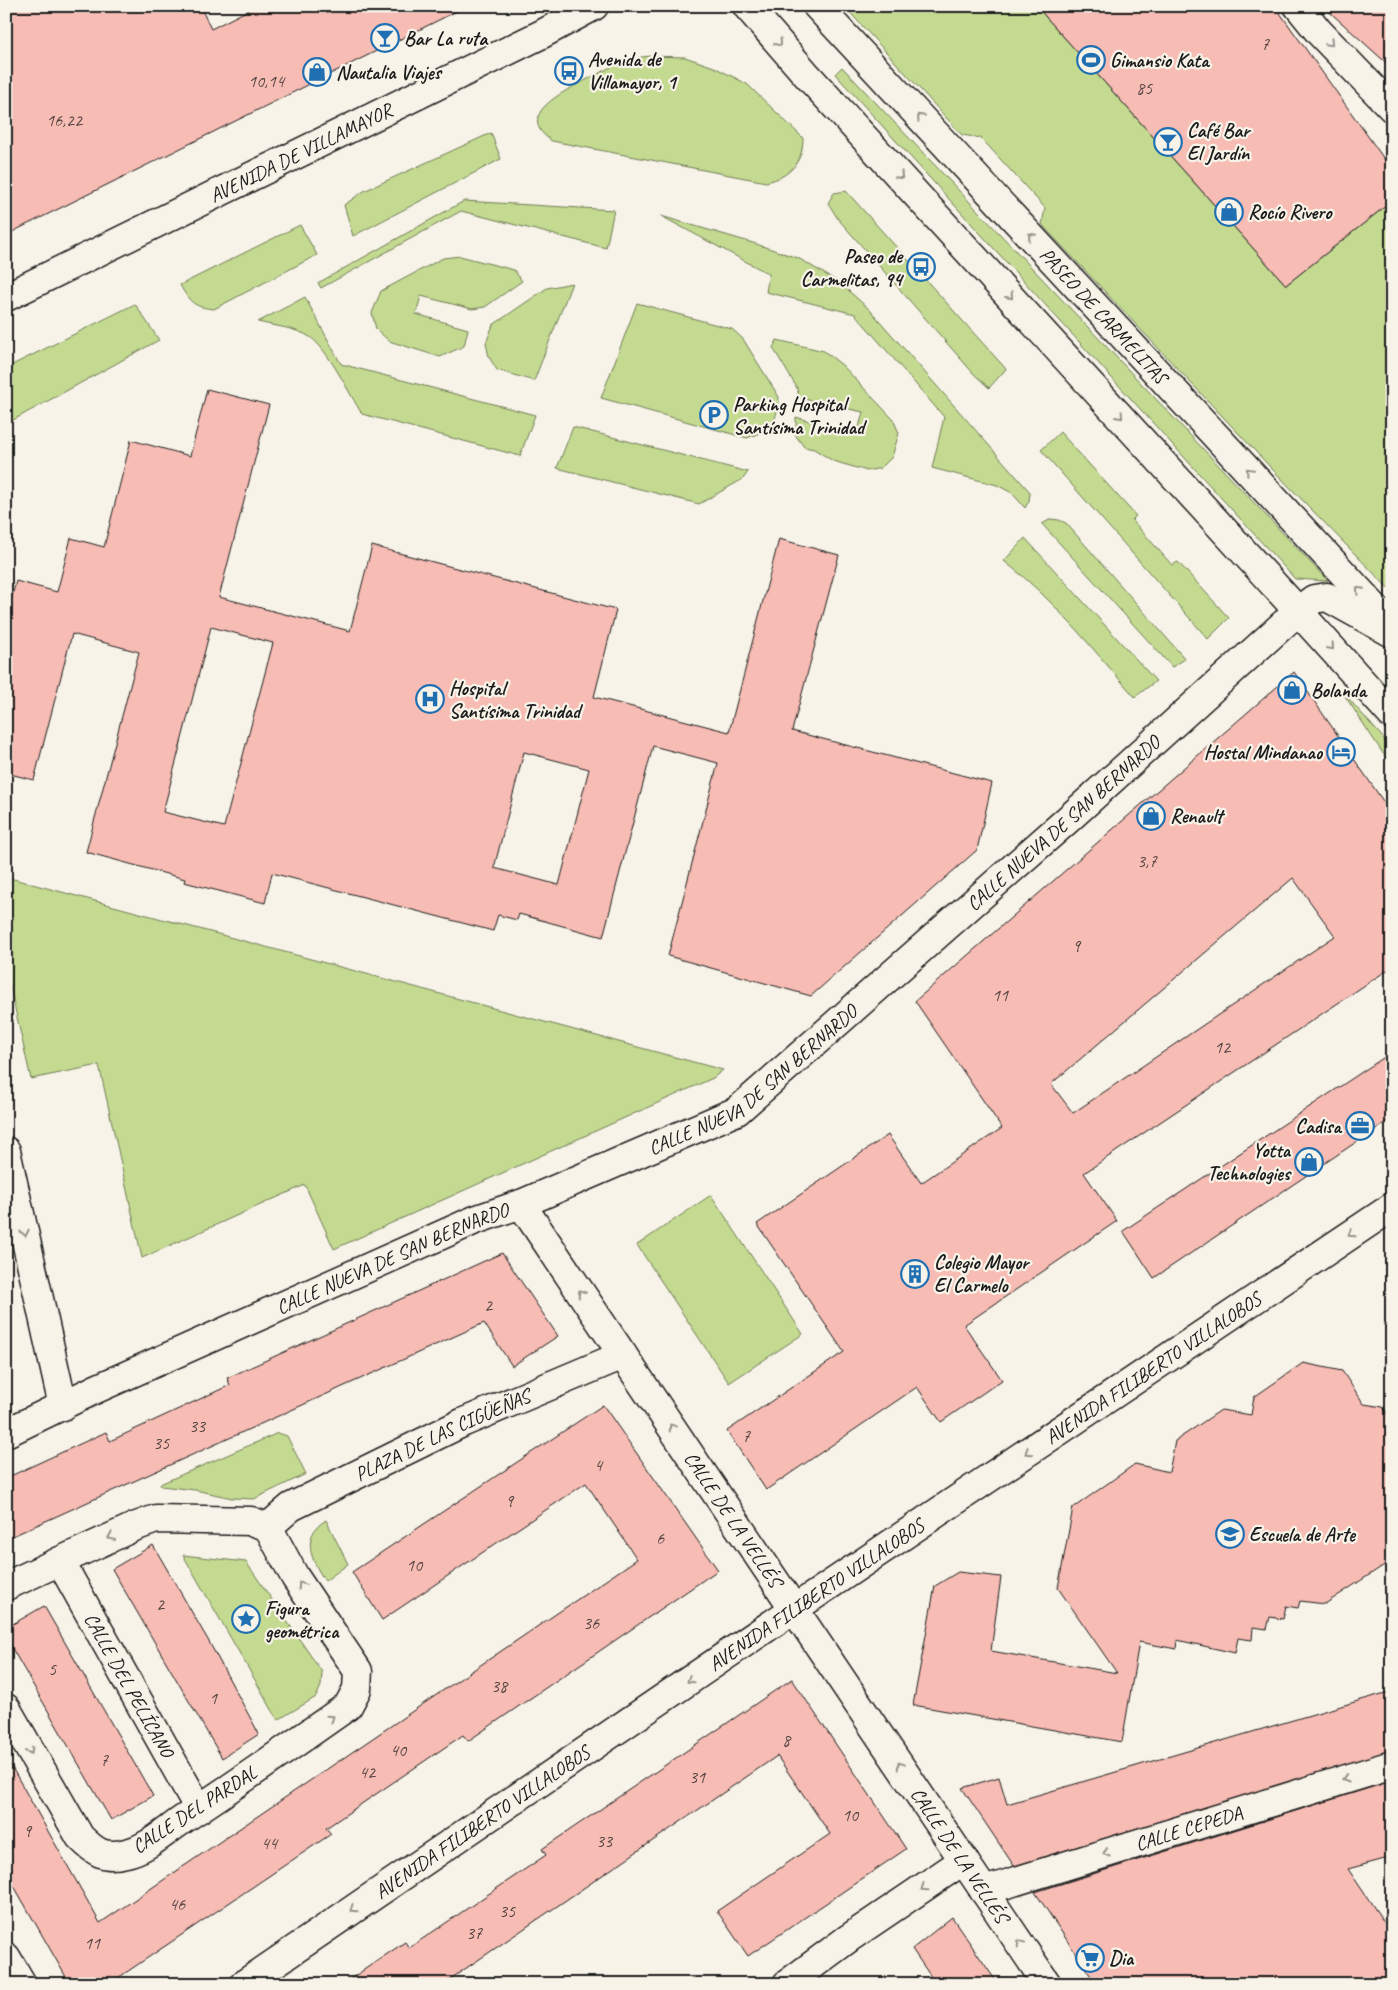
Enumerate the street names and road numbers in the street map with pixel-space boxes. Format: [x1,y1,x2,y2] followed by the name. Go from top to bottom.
[205,97,398,208] street label: AVENIDA DE VILLAMAYOR
[1034,242,1175,392] street label: PASEO DE CARMELITAS
[961,729,1167,916] street label: CALLE NUEVA DE SAN BERNARDO
[645,998,864,1161] street label: CALLE NUEVA DE SAN BERNARDO
[272,1197,514,1320] street label: CALLE NUEVA DE SAN BERNARDO
[1040,1285,1268,1450] street label: AVENIDA FILIBERTO VILLALOBOS
[351,1382,538,1487] street label: PLAZA DE LAS CIGÜEÑAS
[679,1447,790,1595] street label: CALLE DE LA VELLÉS
[704,1512,931,1677] street label: AVENIDA FILIBERTO VILLALOBOS
[79,1609,180,1764] street label: CALLE DEL PELÍCANO
[370,1739,597,1904] street label: AVENIDA FILIBERTO VILLALOBOS
[127,1760,262,1859] street label: CALLE DEL PARDAL
[905,1783,1016,1931] street label: CALLE DE LA VELLÉS
[1132,1800,1246,1857] street label: CALLE CEPEDA

